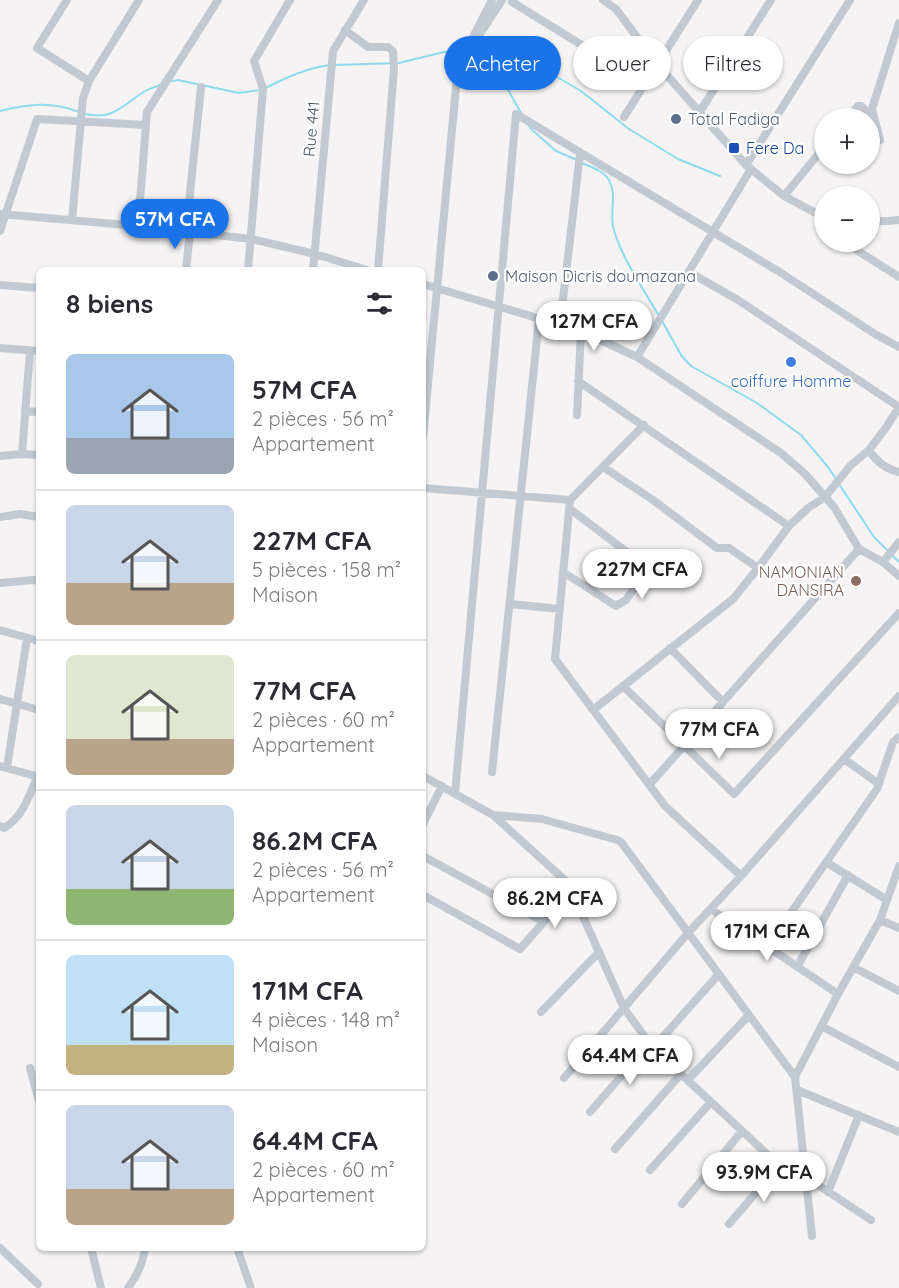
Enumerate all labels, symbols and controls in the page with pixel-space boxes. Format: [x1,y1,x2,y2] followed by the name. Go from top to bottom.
[444,36,561,90] chip: Acheter
[573,36,671,90] chip: Louer
[683,36,783,90] chip: Filtres
[299,100,323,158] street label: Rue 441
[814,108,880,252] map controls
[814,108,880,174] button: +
[688,109,780,129] place label: Total Fadiga
[669,112,683,126] marker: Total Fadiga
[746,138,804,158] place label: Fere Da
[727,141,741,155] marker: Fere Da
[814,186,880,252] button: −
[120,199,230,250] pin: 57M CFA
[135,206,215,231] text: 57M CFA
[505,266,696,286] place label: Maison Dicris doumazana
[486,269,500,283] marker: Maison Dicris doumazana
[66,287,153,320] text: 8 biens
[363,287,396,320] icon: filters
[532,301,656,352] pin: 127M CFA
[550,308,638,333] text: 127M CFA
[784,355,798,369] marker: coiffure Homme
[731,371,851,391] place label: coiffure Homme
[252,373,357,406] text: 57M CFA
[114,378,186,450] icon: home
[252,406,394,431] text: 2 pièces · 56 m²
[252,431,375,456] text: Appartement
[252,524,371,557] text: 227M CFA
[114,529,186,601] icon: home
[580,549,704,600] pin: 227M CFA
[596,556,688,581] text: 227M CFA
[252,557,401,582] text: 5 pièces · 158 m²
[759,562,844,600] place label: NAMONIAN DANSIRA
[849,574,863,588] marker: NAMONIAN DANSIRA
[252,582,318,607] text: Maison
[252,674,356,707] text: 77M CFA
[114,679,186,751] icon: home
[252,707,395,732] text: 2 pièces · 60 m²
[664,709,774,760] pin: 77M CFA
[679,716,759,741] text: 77M CFA
[252,732,375,757] text: Appartement
[252,824,377,857] text: 86.2M CFA
[114,829,186,901] icon: home
[252,857,394,882] text: 2 pièces · 56 m²
[486,878,624,929] pin: 86.2M CFA
[252,882,375,907] text: Appartement
[507,885,603,910] text: 86.2M CFA
[705,911,829,962] pin: 171M CFA
[724,918,810,943] text: 171M CFA
[252,974,363,1007] text: 171M CFA
[114,979,186,1051] icon: home
[252,1007,400,1032] text: 4 pièces · 148 m²
[252,1032,318,1057] text: Maison
[561,1035,699,1086] pin: 64.4M CFA
[582,1042,678,1067] text: 64.4M CFA
[252,1124,378,1157] text: 64.4M CFA
[114,1129,186,1201] icon: home
[695,1152,833,1203] pin: 93.9M CFA
[252,1157,395,1182] text: 2 pièces · 60 m²
[716,1159,812,1184] text: 93.9M CFA
[252,1182,375,1207] text: Appartement

